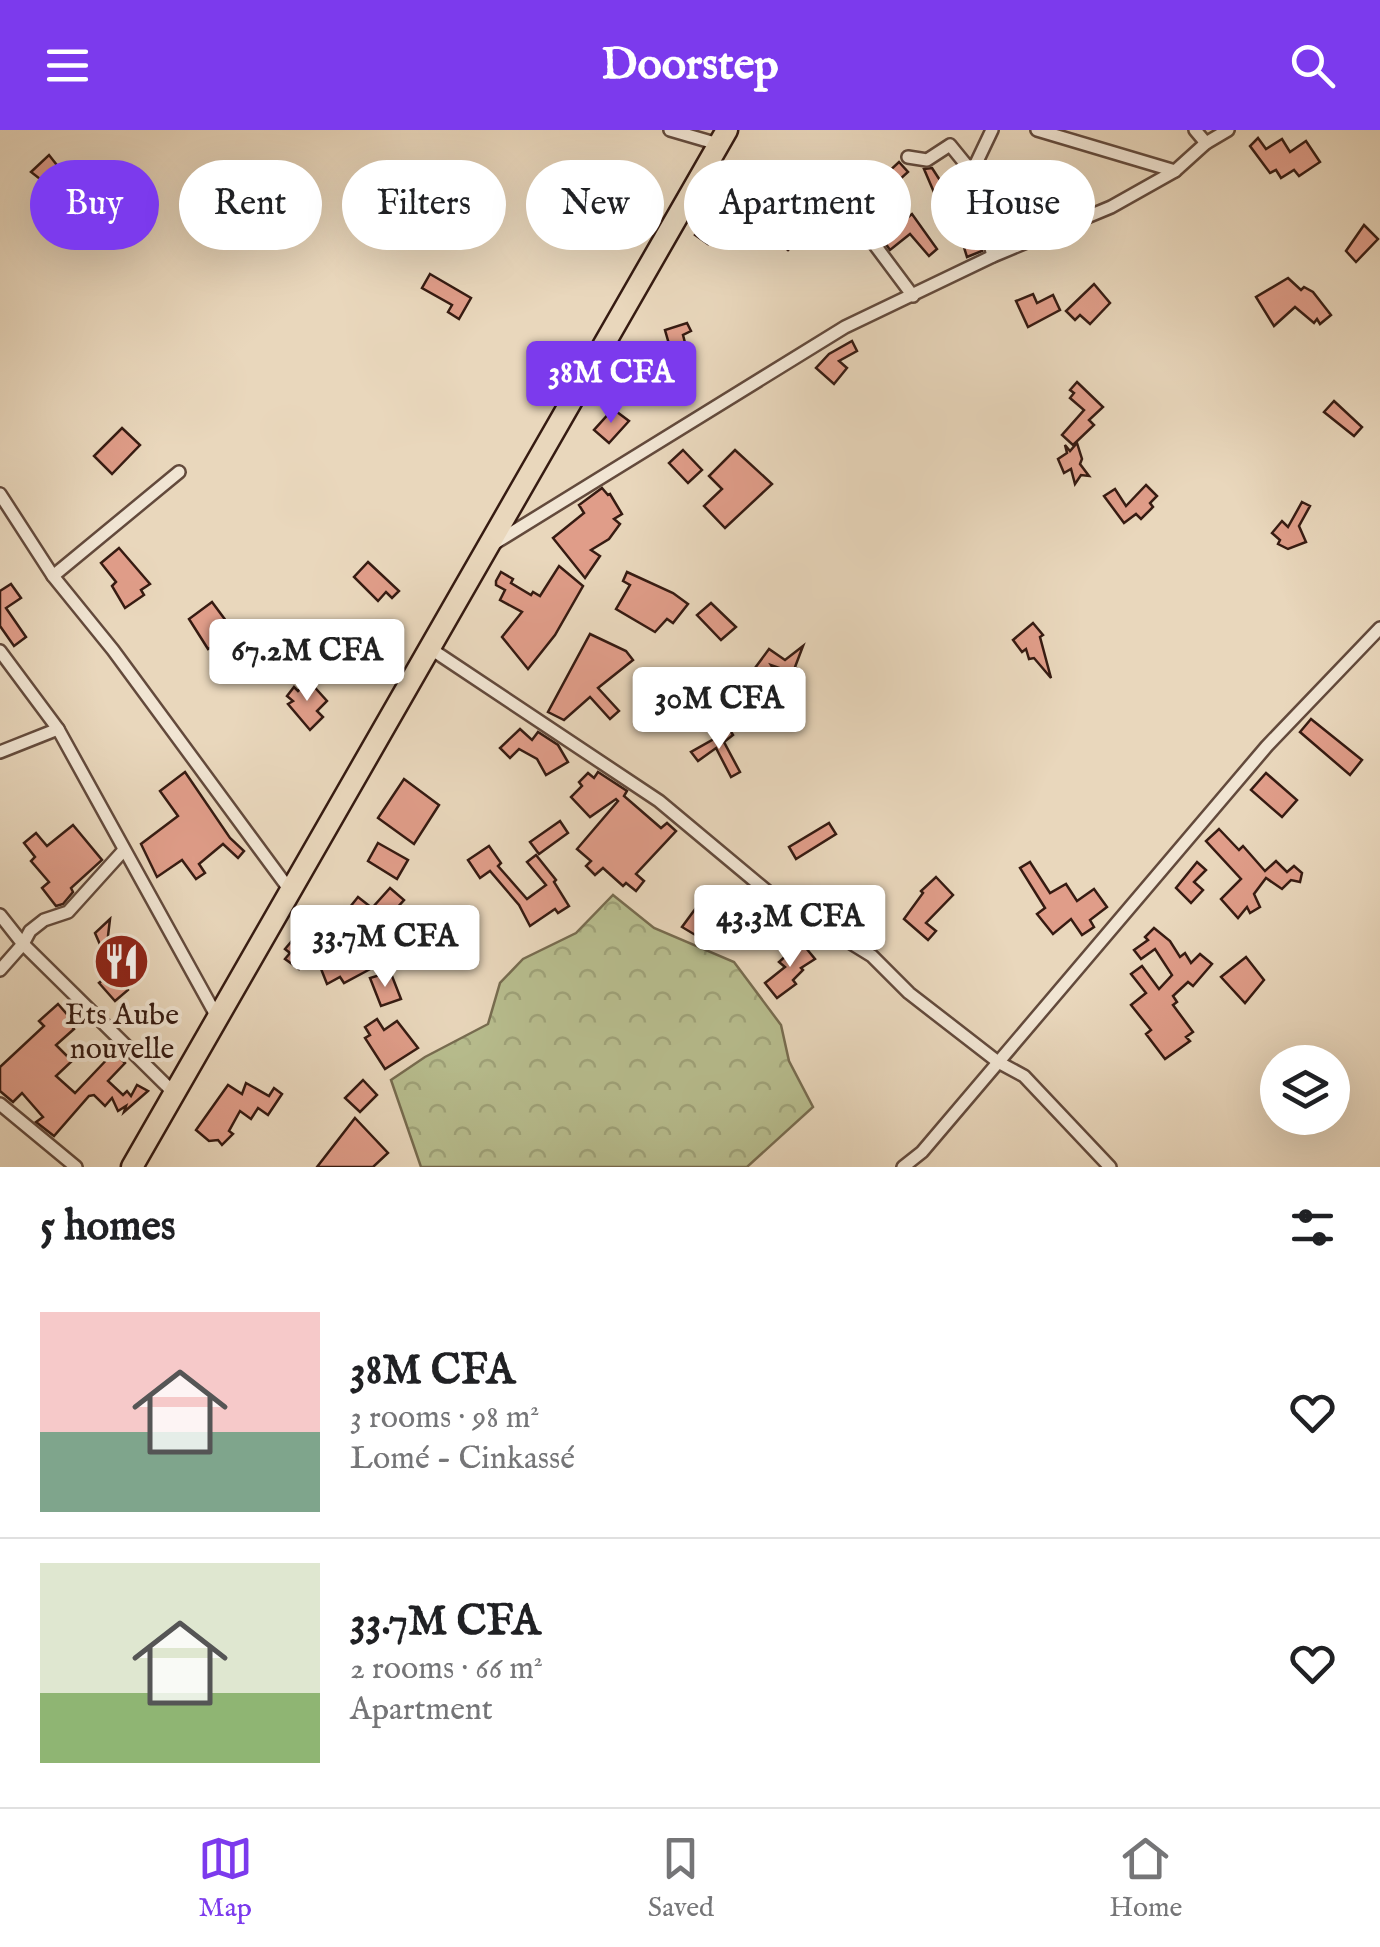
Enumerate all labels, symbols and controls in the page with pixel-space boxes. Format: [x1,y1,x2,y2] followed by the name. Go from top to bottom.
[601,37,779,94] text: Doorstep
[40,38,95,93] icon: menu
[1285,38,1340,93] icon: search
[30,160,159,250] chip: Buy
[179,160,322,250] chip: Rent
[342,160,506,250] chip: Filters
[526,160,664,250] chip: New
[684,160,911,250] chip: Apartment
[931,160,1095,250] chip: House
[519,341,703,426] pin: 38M CFA
[548,353,674,394] text: 38M CFA
[193,619,421,704] pin: 67.2M CFA
[231,631,383,672] text: 67.2M CFA
[627,667,811,752] pin: 30M CFA
[655,679,783,720] text: 30M CFA
[676,885,904,970] pin: 43.3M CFA
[716,897,864,938] text: 43.3M CFA
[271,905,499,990] pin: 33.7M CFA
[312,917,458,958] text: 33.7M CFA
[92,932,152,992] restaurant icon: Ets Aube nouvelle
[65,997,179,1069] place label: Ets Aube nouvelle
[1260,1045,1350,1135] map controls
[1260,1045,1350,1135] button: layers
[1285,1200,1340,1255] icon: filters
[40,1201,176,1254] text: 5 homes
[350,1345,515,1398] text: 38M CFA
[120,1352,240,1472] icon: home
[1285,1385,1340,1440] icon: heart
[350,1398,539,1439] text: 3 rooms · 98 m²
[350,1439,575,1480] text: Lomé - Cinkassé
[350,1596,540,1649] text: 33.7M CFA
[120,1603,240,1723] icon: home
[1285,1636,1340,1691] icon: heart
[350,1649,543,1690] text: 2 rooms · 66 m²
[350,1690,493,1731] text: Apartment
[198,1831,253,1926] tab: Map
[648,1831,714,1926] tab: Saved
[1109,1831,1182,1926] tab: Home

